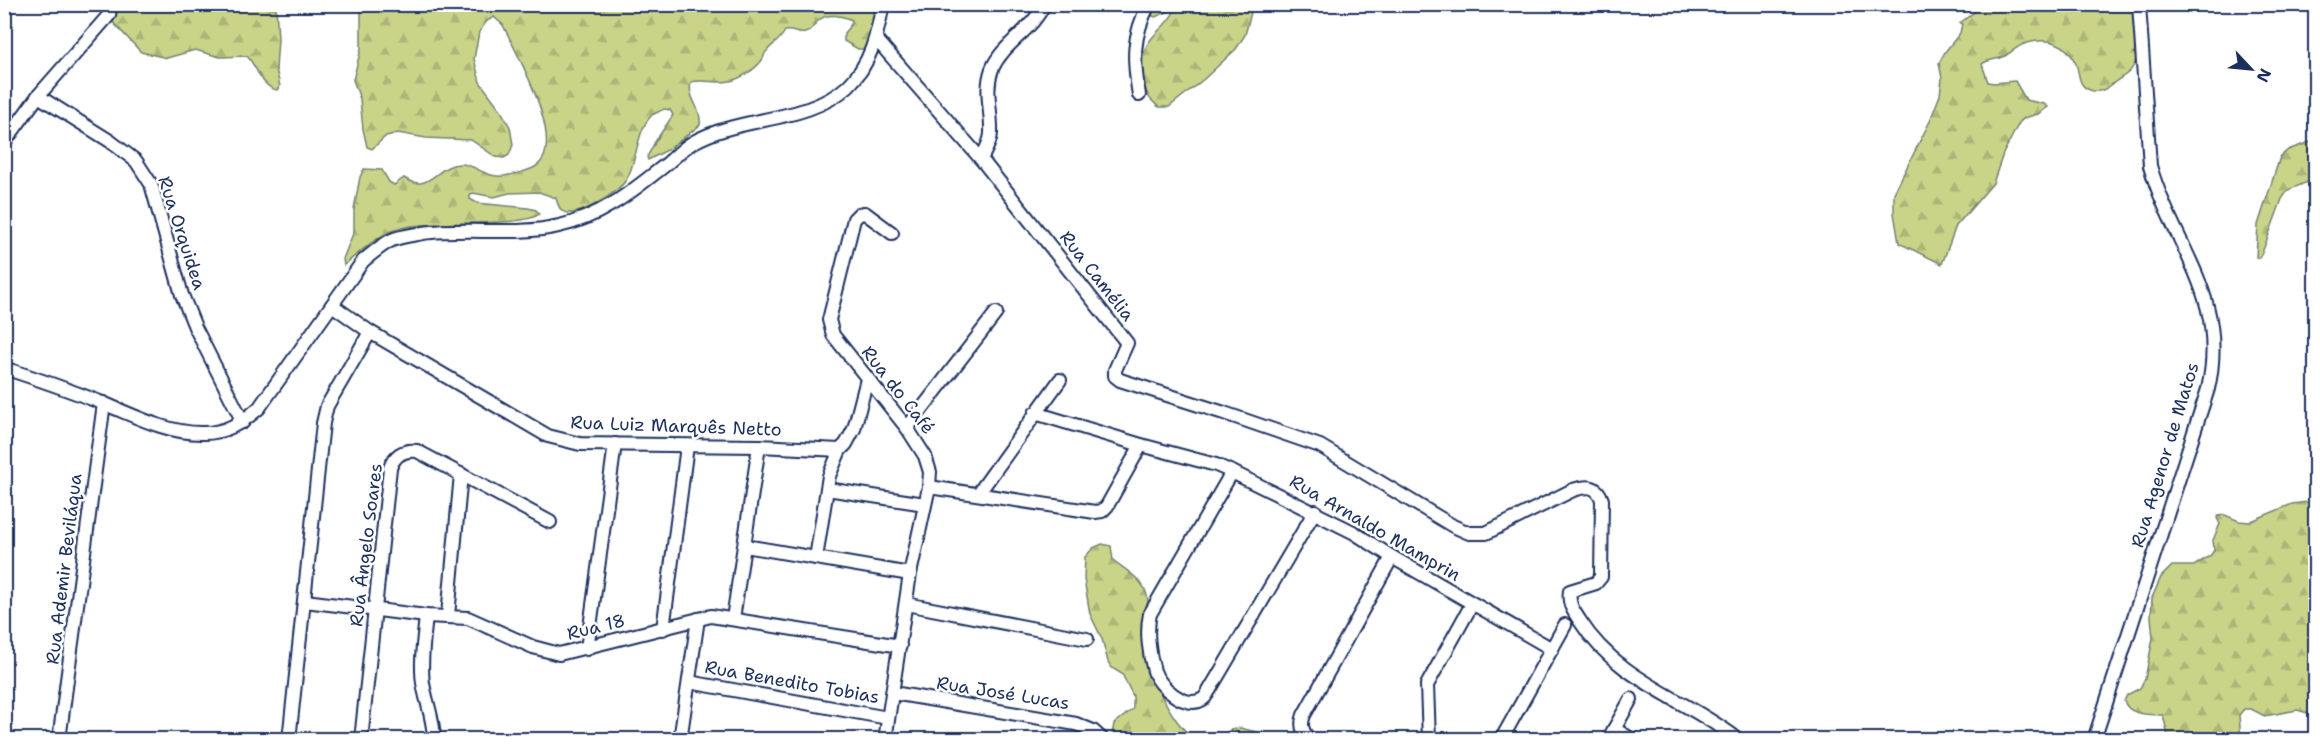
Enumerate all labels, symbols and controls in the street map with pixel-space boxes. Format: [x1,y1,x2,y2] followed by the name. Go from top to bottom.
[2221,39,2281,99] north arrow
[2252,65,2276,86] text: N
[152,173,212,293] street label: Rua Orquidea
[1054,226,1140,326] street label: Rua Camélia
[856,341,940,439] street label: Rua do Café
[2125,359,2205,551] street label: Rua Agenor de Matos
[570,410,782,442] street label: Rua Luiz Marquês Netto
[344,462,388,628] street label: Rua Ângelo Soares
[1285,469,1465,587] street label: Rua Arnaldo Mamprin
[40,472,88,666] street label: Rua Ademir Beviláqua
[564,608,628,646] street label: Rua 18
[703,655,881,709] street label: Rua Benedito Tobias
[935,671,1071,715] street label: Rua José Lucas

